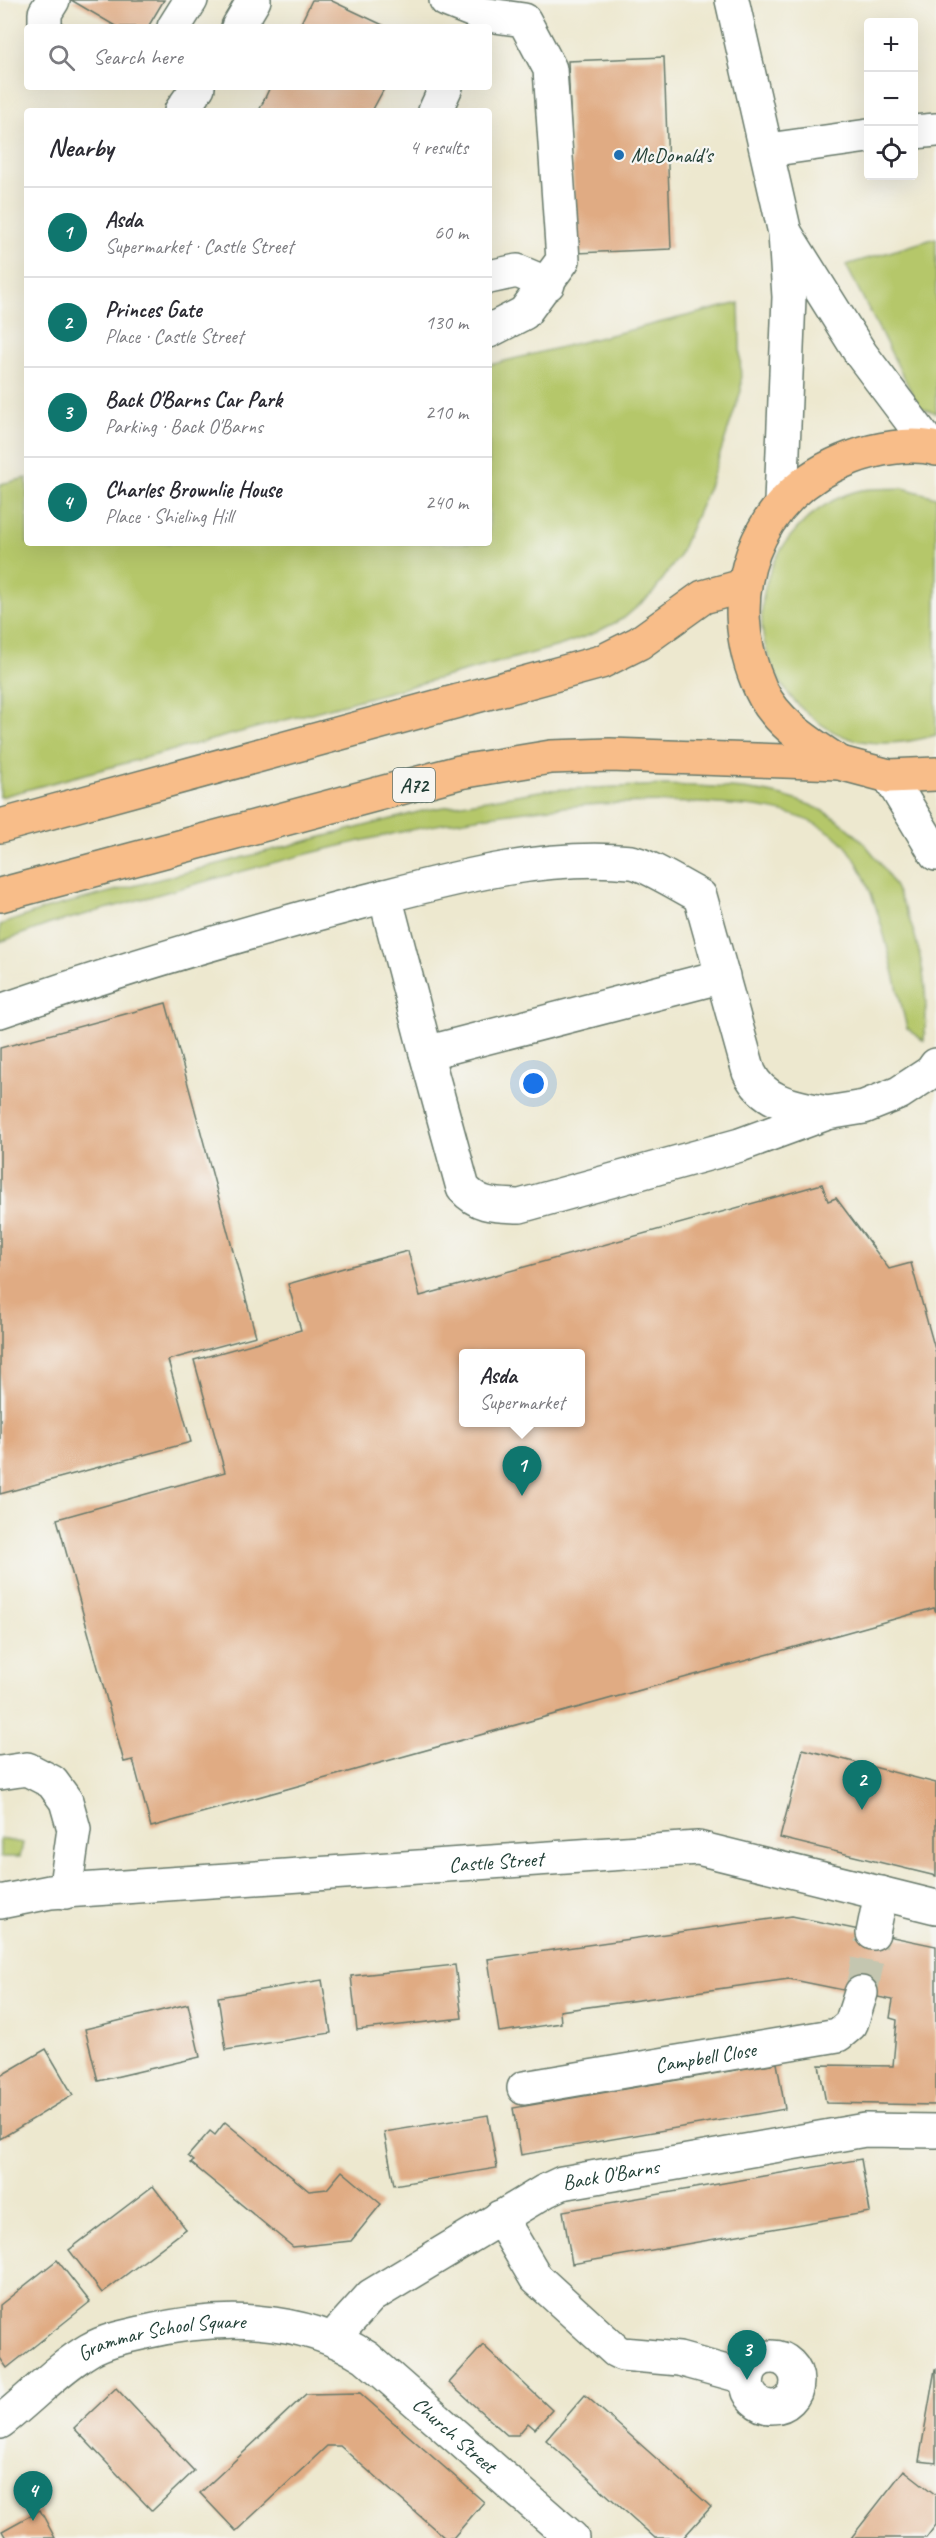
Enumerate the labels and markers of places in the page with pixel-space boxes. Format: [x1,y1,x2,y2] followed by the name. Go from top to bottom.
[631,142,714,168] place label: McDonald's
[612,148,626,162] marker: McDonald's
[502,1446,542,1496] pin: 1
[842,1760,882,1810] pin: 2
[728,2330,766,2380] pin: 3
[14,2472,52,2521] pin: 4

